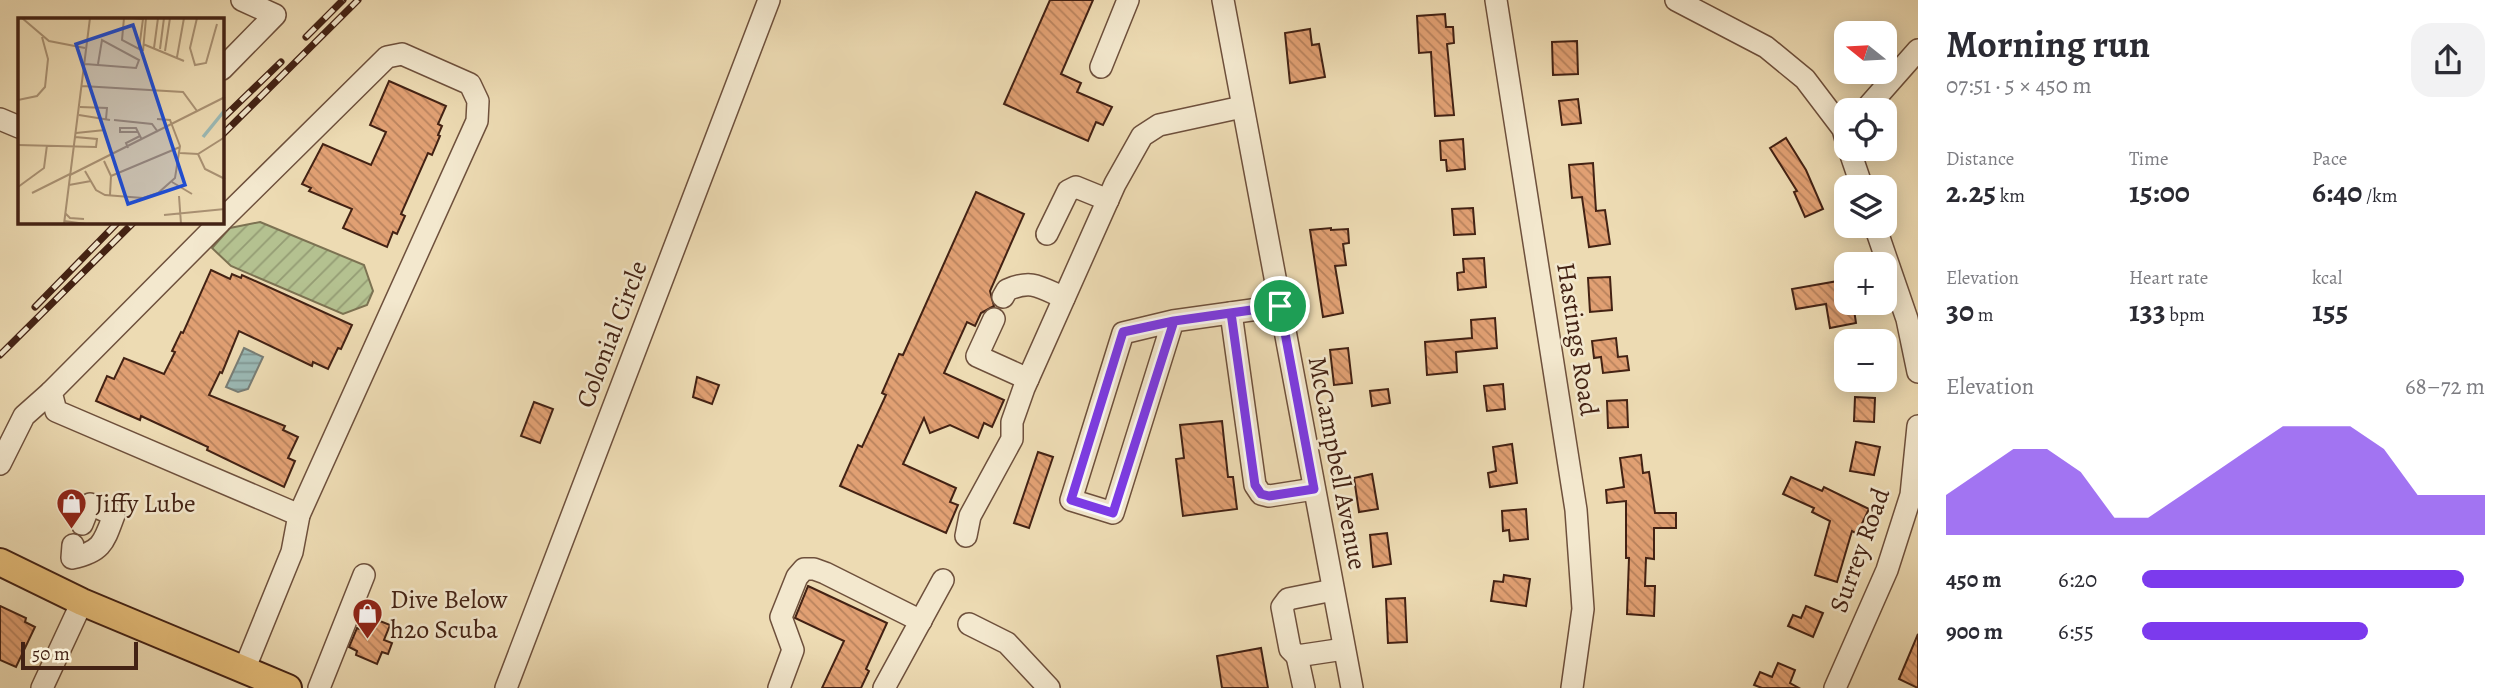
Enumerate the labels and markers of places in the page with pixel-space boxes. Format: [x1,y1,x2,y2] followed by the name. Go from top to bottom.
[1250,276,1310,336] pin
[55,486,89,530] shop icon: Jiffy Lube
[95,486,196,521] place label: Jiffy Lube
[390,582,508,647] place label: Dive Below h2o Scuba
[350,597,384,641] shop icon: Dive Below h2o Scuba

